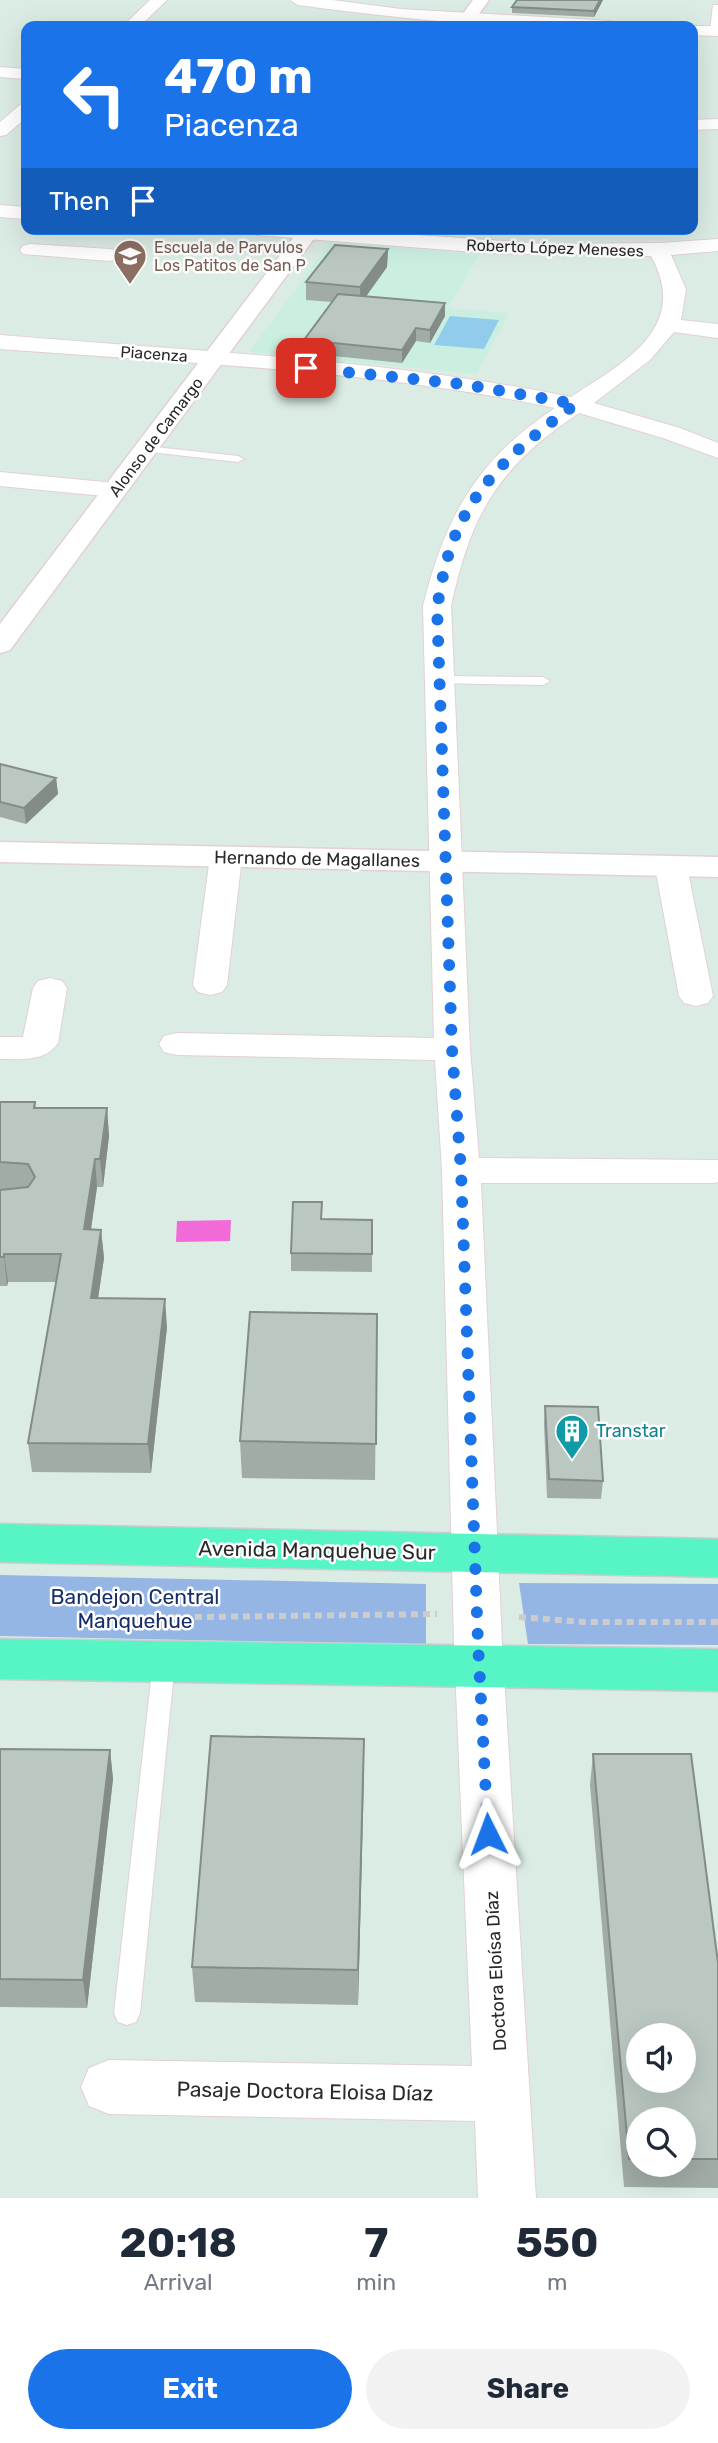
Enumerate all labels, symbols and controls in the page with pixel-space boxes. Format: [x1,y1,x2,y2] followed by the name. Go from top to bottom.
[164,47,313,105] text: 470 m
[49,49,140,140] icon: left
[164,106,299,144] text: Piacenza
[124,182,162,220] icon: arrive
[49,186,110,217] text: Then
[466,235,644,261] street label: Roberto López Meneses
[111,237,149,286] school or university icon: Escuela de Parvulos Los Patitos de San P
[154,238,306,275] place label: Escuela de Parvulos Los Patitos de San P
[276,338,336,398] pin
[120,342,188,366] street label: Piacenza
[287,349,325,387] icon: arrive
[105,374,207,500] street label: Alonso de Camargo
[214,846,420,872] street label: Hernando de Magallanes
[553,1412,591,1461] building icon: Transtar
[596,1420,666,1442] place label: Transtar
[198,1535,436,1565] street label: Avenida Manquehue Sur
[51,1584,219,1633] park label: Bandejon Central Manquehue
[451,1797,525,1871] position arrow
[481,1890,511,2052] street label: Doctora Eloísa Díaz
[626,2023,696,2177] map controls
[626,2023,696,2093] button: sound
[176,2076,434,2106] street label: Pasaje Doctora Eloisa Díaz
[626,2107,696,2177] button: search
[119,2218,237,2268] text: 20:18
[364,2218,388,2268] text: 7
[516,2218,599,2268] text: 550
[144,2268,213,2296] text: Arrival
[356,2268,396,2296] text: min
[547,2268,567,2296] text: m
[28,2349,352,2429] button: Exit
[366,2349,690,2429] button: Share

